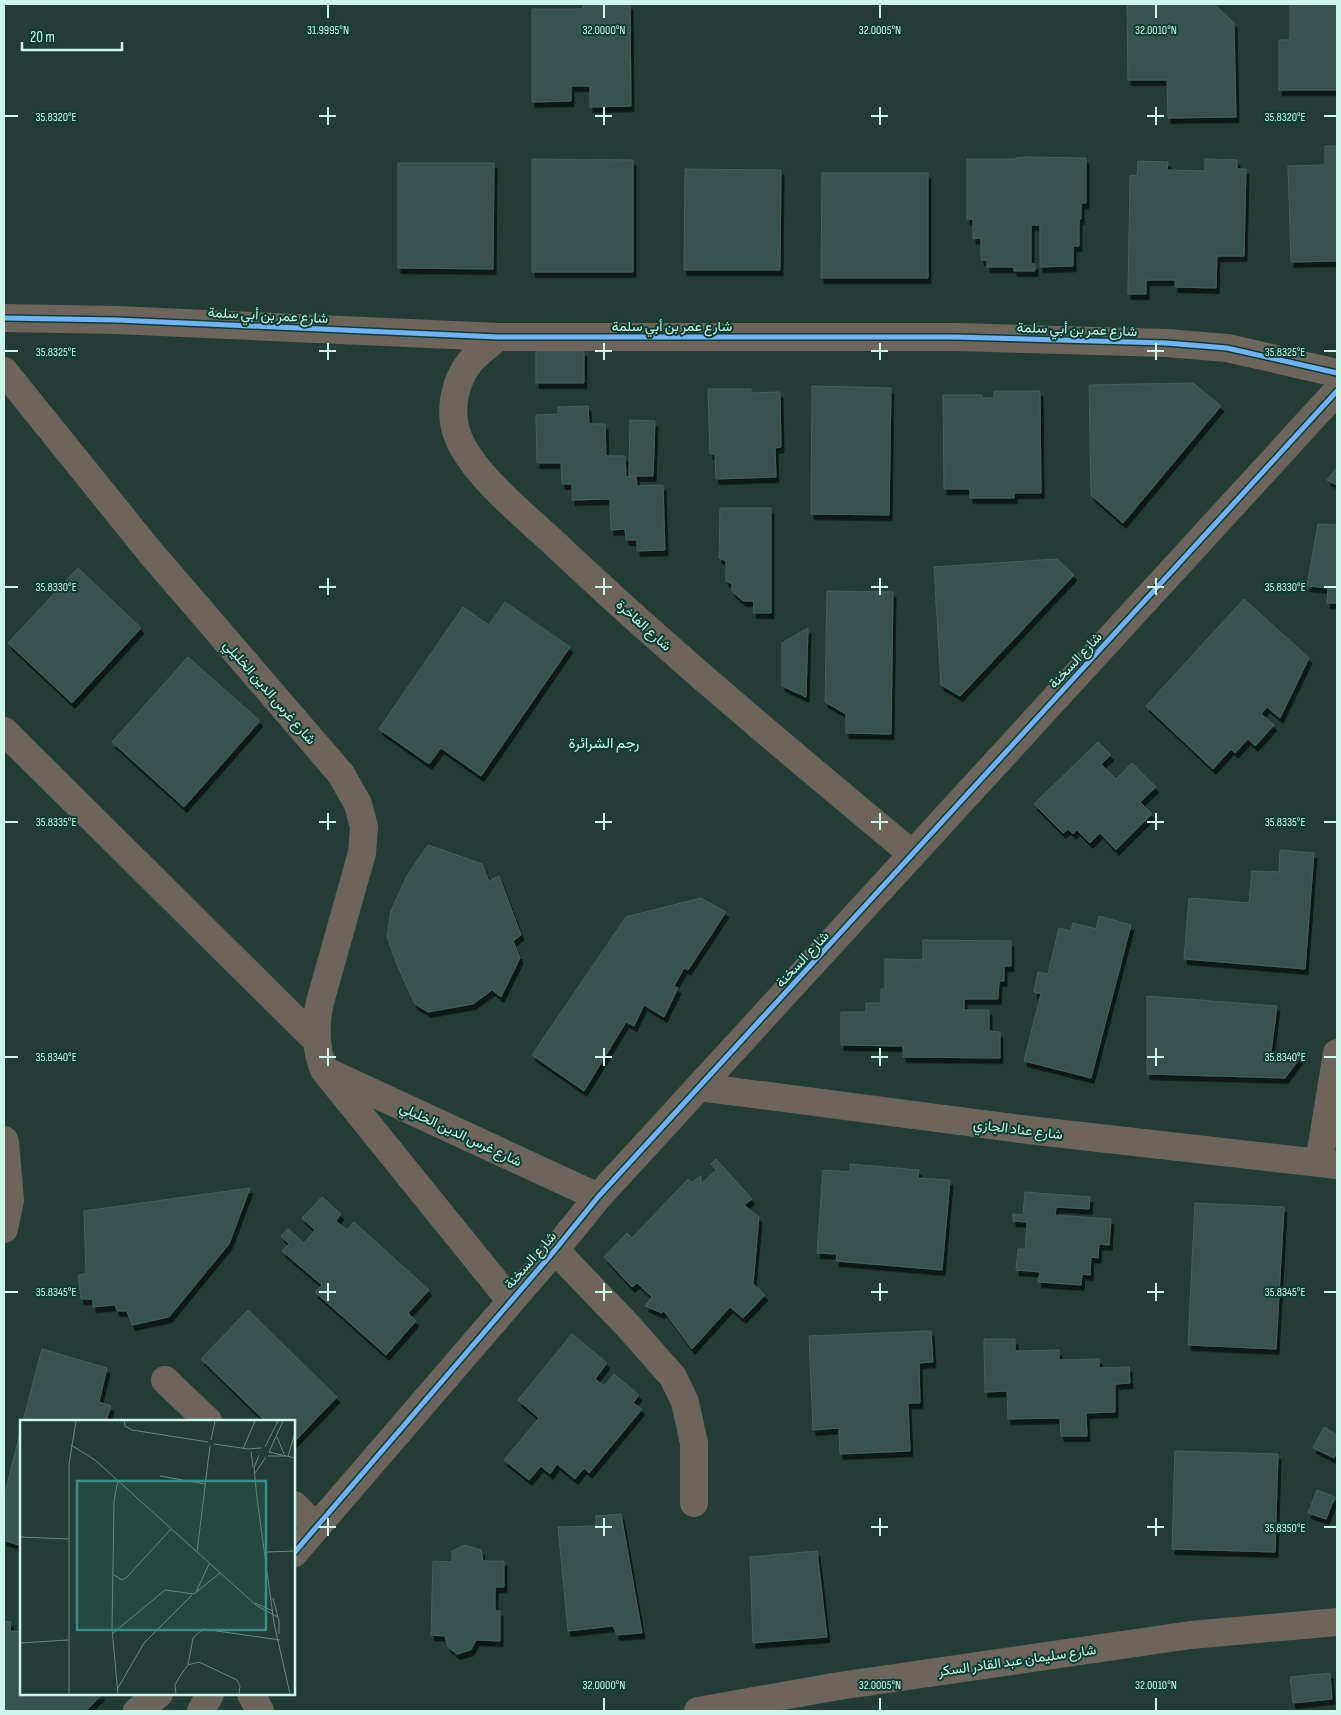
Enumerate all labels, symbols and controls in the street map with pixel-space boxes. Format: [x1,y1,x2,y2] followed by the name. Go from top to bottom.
[22,20,122,52] scale bar
[307,23,349,38] text: 31.9995°N
[583,23,625,38] text: 32.0000°N
[859,23,901,38] text: 32.0005°N
[1135,23,1177,38] text: 32.0010°N
[30,28,55,47] text: 20 m
[35,110,77,125] text: 35.8320°E
[1264,110,1306,125] text: 35.8320°E
[207,304,329,330] street label: شارع عمر بن أبي سلمة
[612,318,732,338] street label: شارع عمر بن أبي سلمة
[1016,319,1138,343] street label: شارع عمر بن أبي سلمة
[36,345,76,360] text: 35.8325°E
[1265,345,1305,360] text: 35.8325°E
[35,580,77,595] text: 35.8330°E
[1264,580,1306,595] text: 35.8330°E
[611,596,675,656] street label: شارع الفاخرة
[1045,629,1107,693] street label: شارع السخنة
[217,637,320,750] street label: شارع غرس الدين الخليلي
[569,734,639,753] district label: رجم الشرائرة
[36,815,76,830] text: 35.8335°E
[1265,815,1305,830] text: 35.8335°E
[772,928,834,992] street label: شارع السخنة
[35,1050,77,1065] text: 35.8340°E
[1264,1050,1306,1065] text: 35.8340°E
[396,1099,524,1173] street label: شارع غرس الدين الخليلي
[972,1116,1064,1146] street label: شارع عناد الجازي
[501,1228,562,1294] street label: شارع السخنة
[36,1285,76,1300] text: 35.8345°E
[1265,1285,1305,1300] text: 35.8345°E
[20,1420,295,1695] inset map
[1265,1521,1306,1536] text: 35.8350°E
[936,1641,1097,1682] street label: شارع سليمان عبد القادر السكر
[583,1678,625,1693] text: 32.0000°N
[859,1678,901,1693] text: 32.0005°N
[1135,1678,1177,1693] text: 32.0010°N

